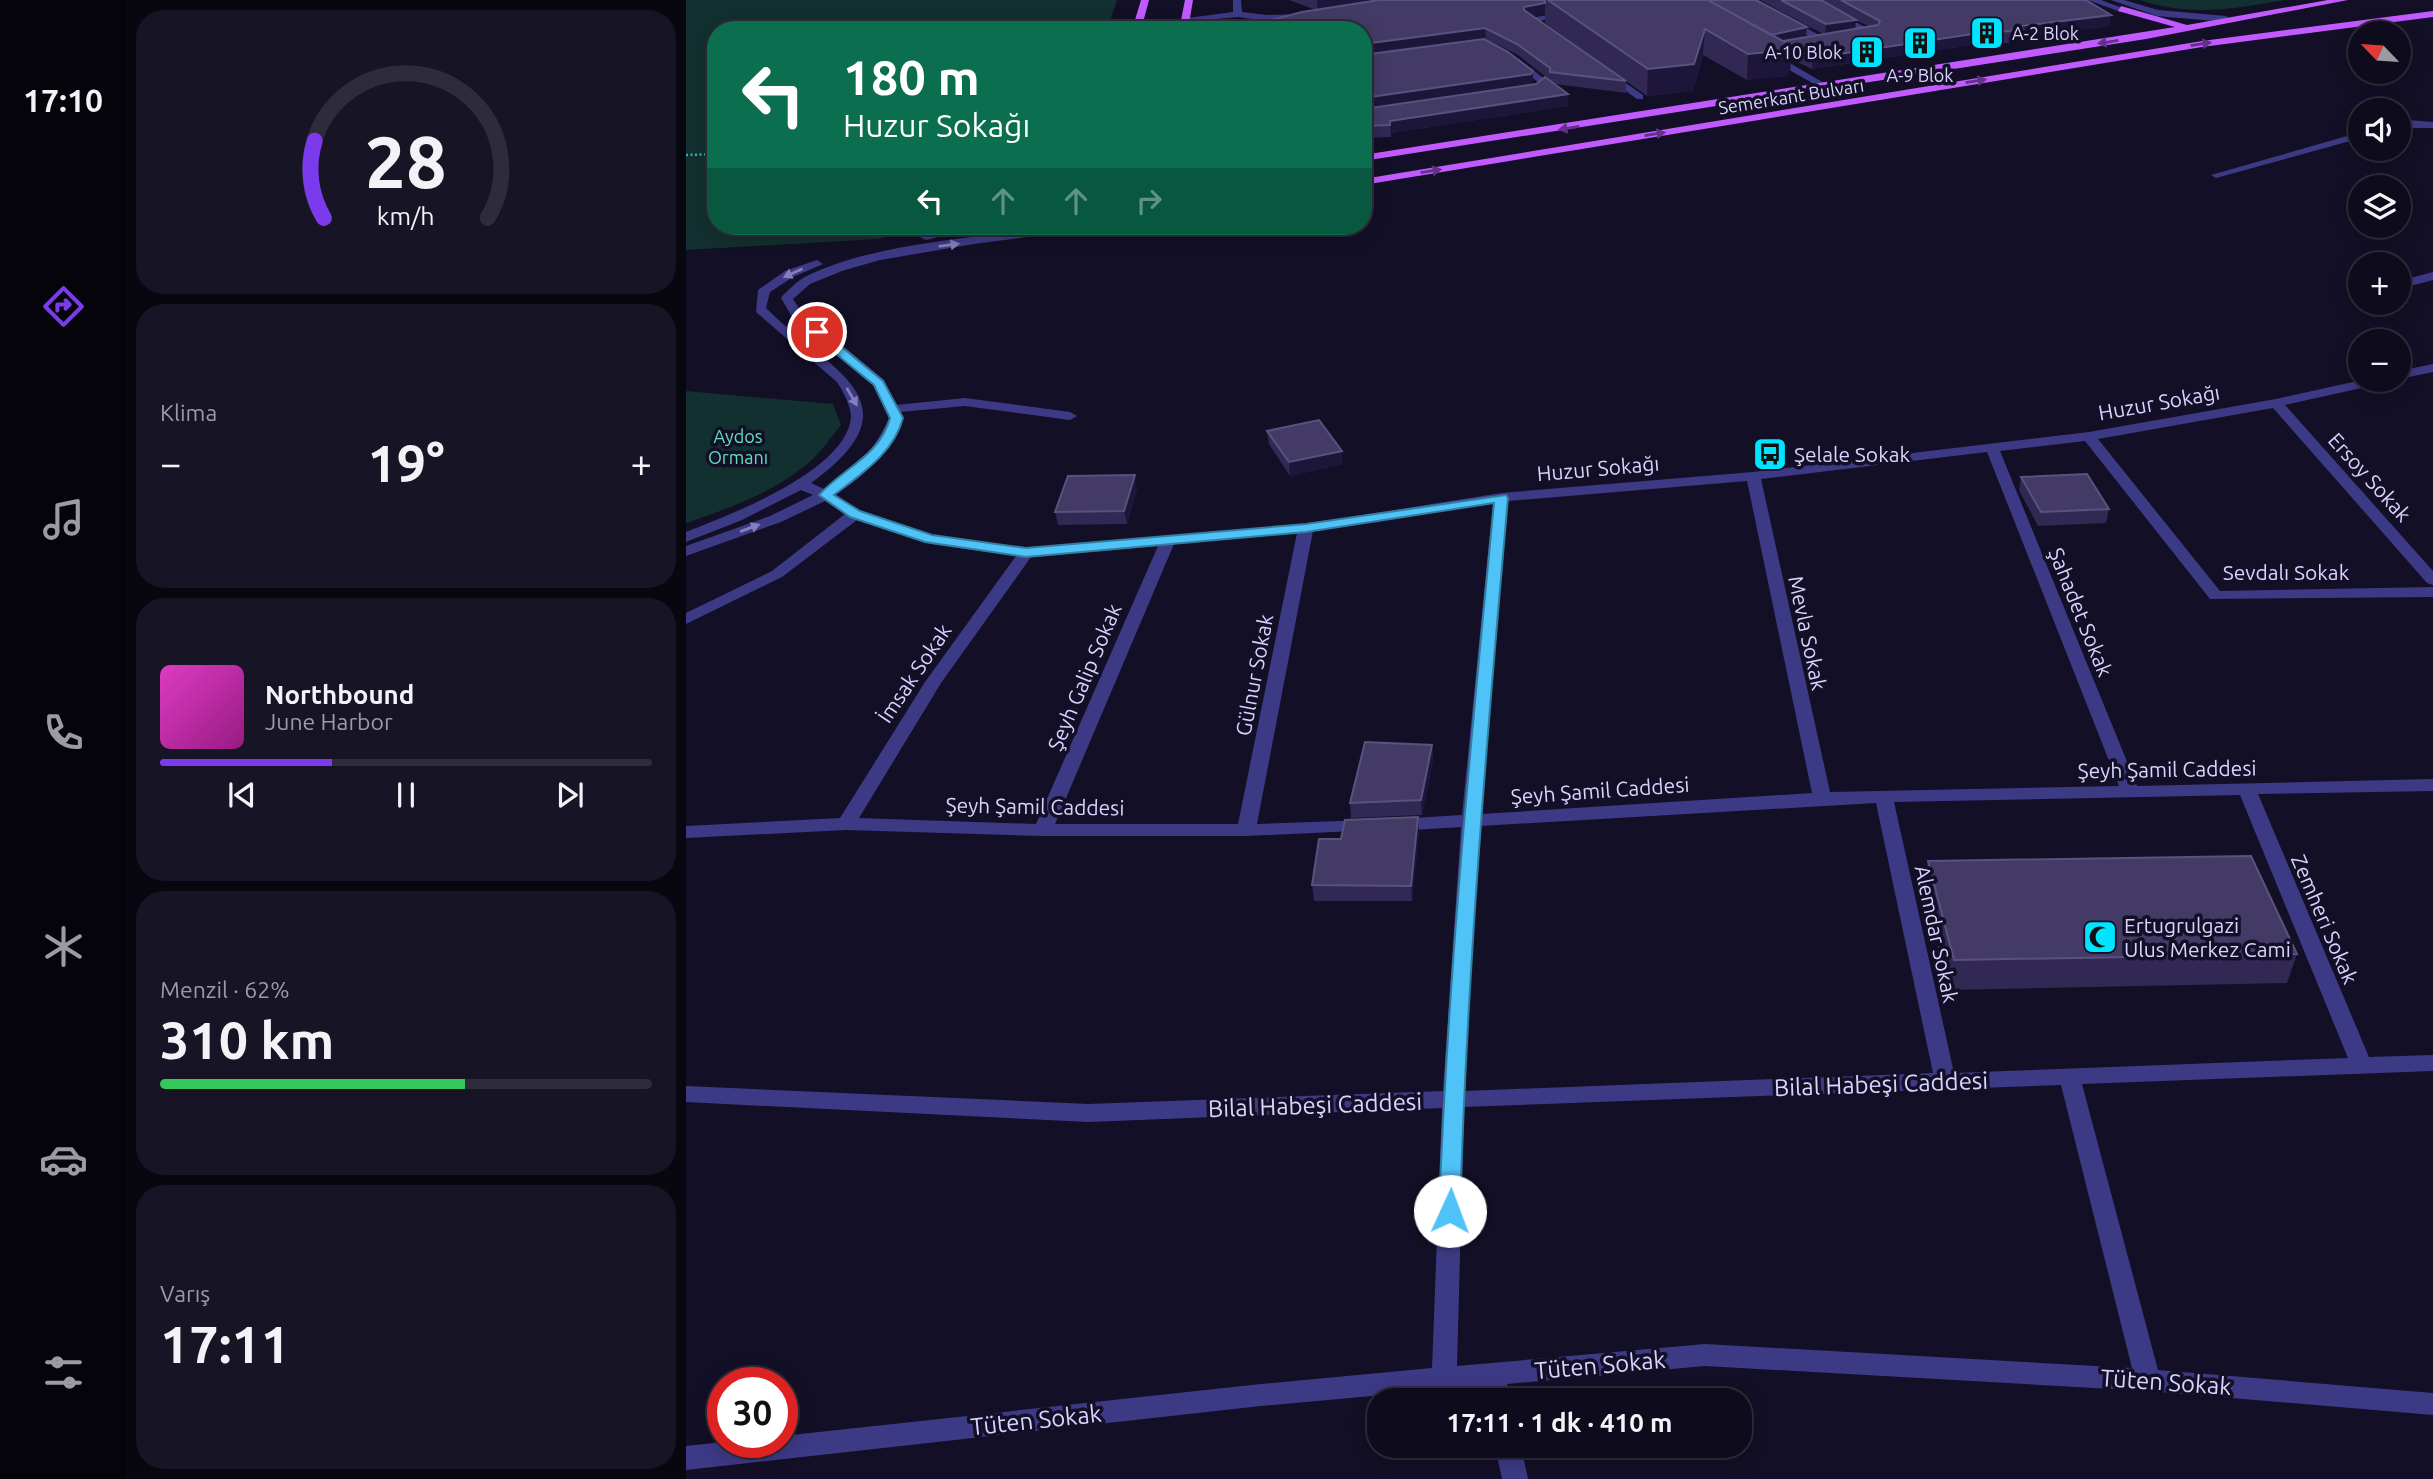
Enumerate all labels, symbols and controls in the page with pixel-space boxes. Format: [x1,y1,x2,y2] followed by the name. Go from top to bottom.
[1968,14,2006,52] building icon: A-2 Blok
[2348,21,2412,84] north arrow
[2348,21,2411,392] map controls
[2012,23,2079,43] place label: A-2 Blok
[1901,24,1939,62] building icon: A-9 Blok
[1848,33,1886,71] building icon: A-10 Blok
[2097,37,2119,48] one-way arrow
[2190,38,2212,49] one-way arrow
[1765,42,1842,62] place label: A-10 Blok
[728,49,819,140] icon: left
[843,49,980,104] text: 180 m
[1887,65,1953,85] place label: A-9 Blok
[1717,75,1865,117] street label: Semerkant Bulvarı
[1965,75,1987,86] one-way arrow
[23,82,103,118] text: 17:10
[2348,98,2411,161] button: sound
[843,107,1030,143] text: Huzur Sokağı
[365,120,447,202] text: 28
[1557,123,1579,134] one-way arrow
[1644,128,1666,139] one-way arrow
[1420,165,1442,176] one-way arrow
[2348,175,2411,238] button: layers
[911,182,949,220] icon: left
[984,182,1022,220] icon: ahead
[1057,182,1095,220] icon: ahead
[1130,182,1168,220] icon: right
[377,202,435,230] text: km/h
[938,239,960,250] one-way arrow
[2348,252,2411,315] button: +
[782,268,803,279] one-way arrow
[39,282,88,331] icon: directions
[787,302,847,362] pin
[798,313,836,351] icon: arrive
[2348,329,2411,392] button: −
[2096,380,2222,424] street label: Huzur Sokağı
[846,387,858,406] one-way arrow
[160,400,217,425] text: Klima
[708,426,768,467] park label: Aydos Ormanı
[2324,428,2416,527] street label: Ersoy Sokak
[367,434,445,492] text: 19°
[1751,435,1789,473] bus stop icon: Şelale Sokak
[160,442,181,484] text: −
[631,442,652,484] text: +
[1794,442,1911,466] place label: Şelale Sokak
[1536,451,1660,485] street label: Huzur Sokağı
[39,495,88,544] icon: music
[740,523,761,534] one-way arrow
[2044,544,2118,680] street label: Şahadet Sokak
[2223,560,2350,584] street label: Sevdalı Sokak
[1784,574,1832,693] street label: Mevla Sokak
[1042,600,1126,754] street label: Şeyh Galip Sokak
[1230,612,1278,738] street label: Gülnur Sokak
[872,619,956,727] street label: İmsak Sokak
[265,680,414,709] text: Northbound
[39,708,88,757] icon: phone
[265,709,393,734] text: June Harbor
[2077,755,2257,783] street label: Şeyh Şamil Caddesi
[1510,772,1690,808] street label: Şeyh Şamil Caddesi
[223,776,261,814] icon: previous
[387,776,425,814] icon: pause
[551,776,589,814] icon: next
[945,792,1125,820] street label: Şeyh Şamil Caddesi
[2287,851,2363,988] street label: Zemheri Sokak
[1911,863,1963,1005] street label: Alemdar Sokak
[2124,913,2291,961] place label: Ertugrulgazi Ulus Merkez Cami
[2081,918,2119,956] mosque icon: Ertugrulgazi Ulus Merkez Cami
[39,922,88,971] icon: climate
[160,977,290,1002] text: Menzil · 62%
[160,1011,334,1069] text: 310 km
[1773,1067,1989,1101] street label: Bilal Habeşi Caddesi
[1207,1088,1423,1122] street label: Bilal Habeşi Caddesi
[39,1135,88,1184] icon: car
[1413,1174,1487,1248] position arrow
[160,1281,210,1306] text: Varış
[160,1315,290,1373] text: 17:11
[1533,1346,1667,1384] street label: Tüten Sokak
[39,1348,88,1397] icon: filters
[2100,1364,2232,1400] street label: Tüten Sokak
[707,1367,798,1458] speed limit sign: 30
[969,1400,1103,1440] street label: Tüten Sokak
[1446,1408,1673,1437] text: 17:11 · 1 dk · 410 m

